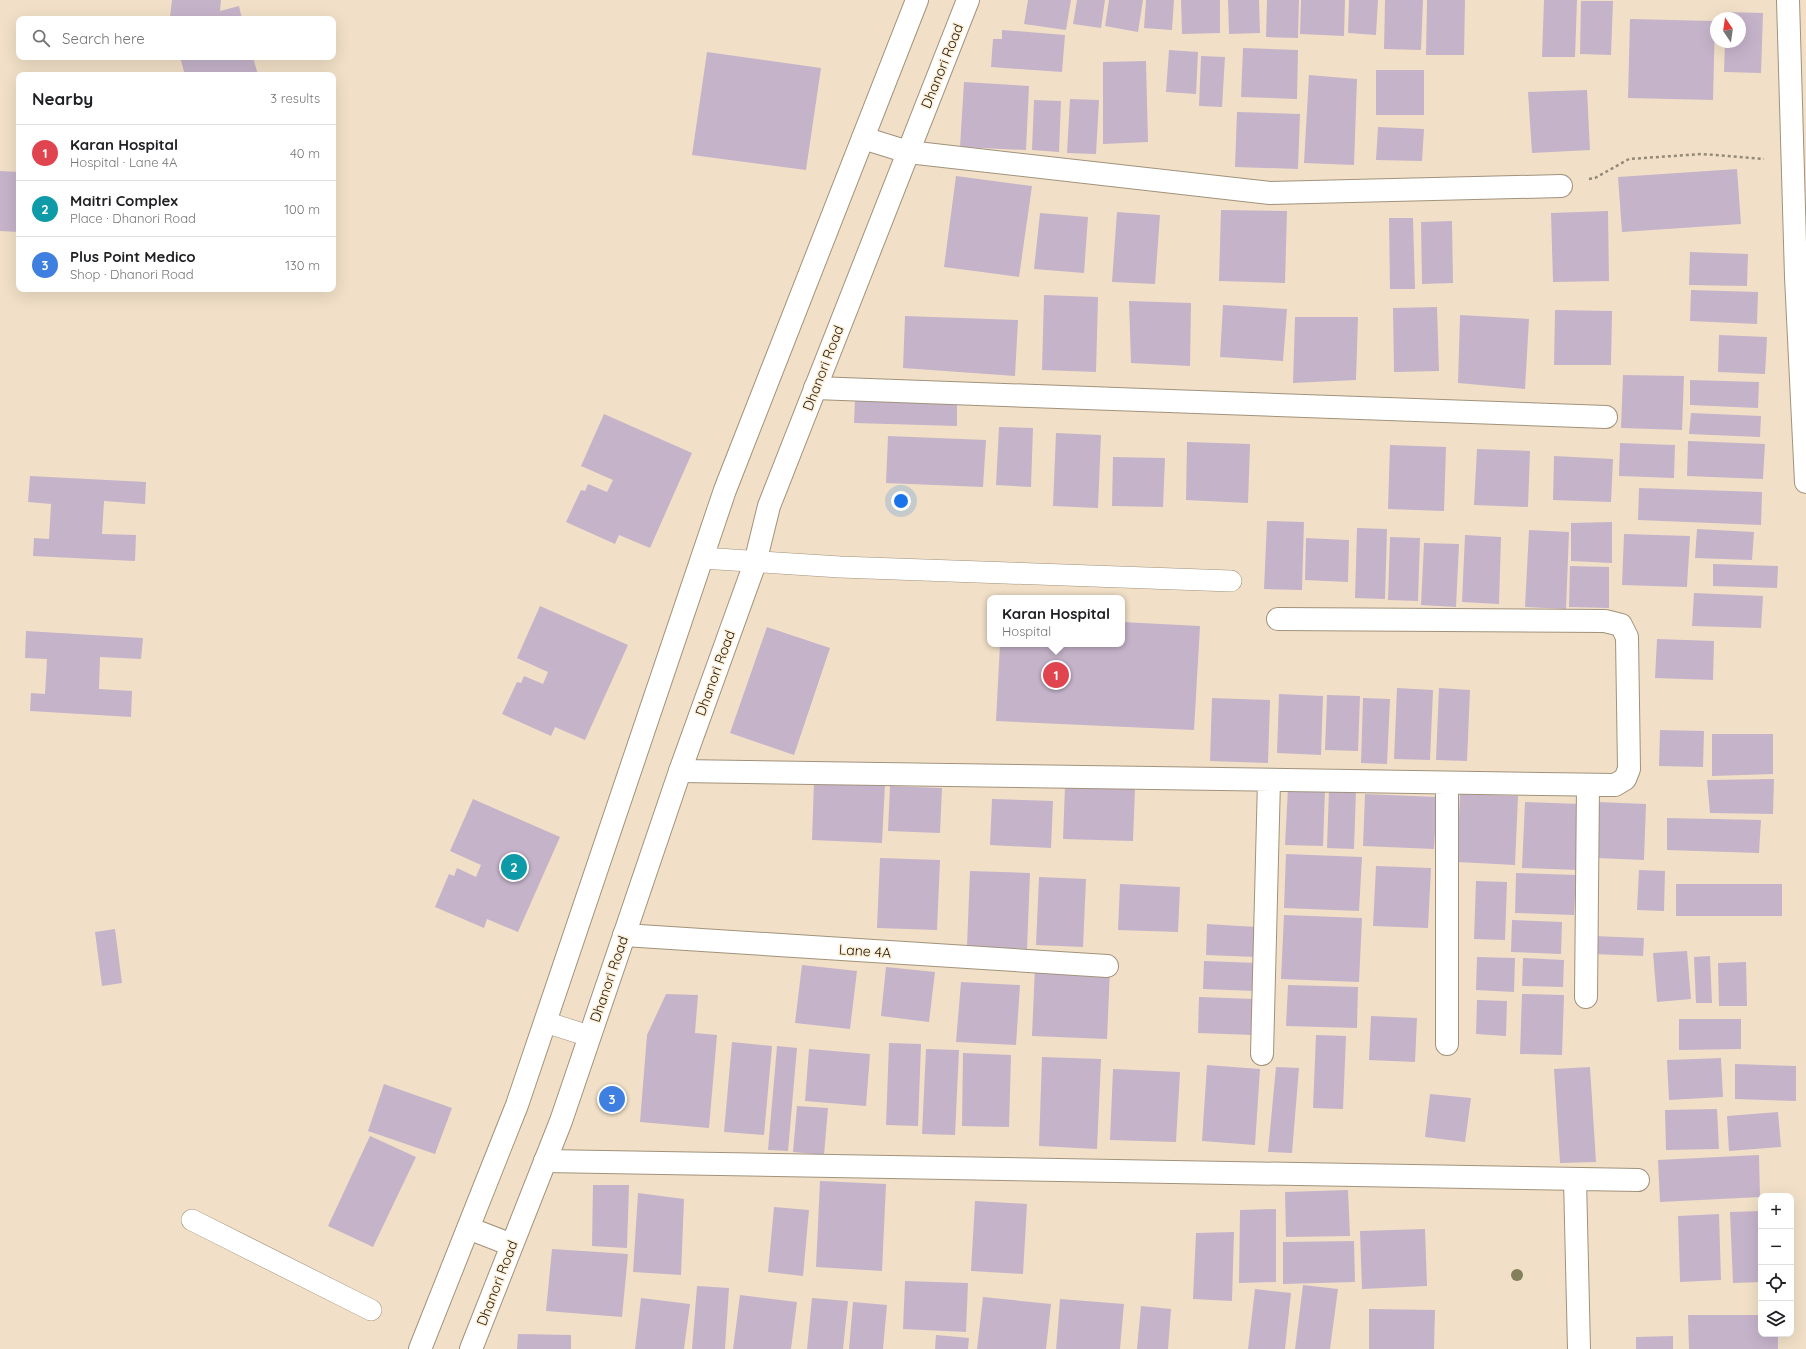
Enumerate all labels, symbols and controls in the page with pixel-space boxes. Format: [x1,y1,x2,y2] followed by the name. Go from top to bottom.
[1710,12,1746,48] north arrow
[16,16,336,60] search box
[917,21,967,111] street label: Dhanori Road
[30,27,52,49] icon: search
[62,29,145,48] text: Search here
[32,88,93,109] text: Nearby
[270,90,320,106] text: 3 results
[70,135,178,154] text: Karan Hospital
[42,145,48,161] text: 1
[290,145,320,161] text: 40 m
[70,154,177,170] text: Hospital · Lane 4A
[70,191,178,210] text: Maitri Complex
[41,201,49,217] text: 2
[284,201,320,217] text: 100 m
[70,210,196,226] text: Place · Dhanori Road
[70,247,196,266] text: Plus Point Medico
[42,257,48,273] text: 3
[285,257,320,273] text: 130 m
[70,266,194,282] text: Shop · Dhanori Road
[798,323,848,413] street label: Dhanori Road
[891,491,911,511] your location
[987,595,1125,647] popup
[1002,604,1110,623] text: Karan Hospital
[1002,623,1051,639] text: Hospital
[691,628,739,718] street label: Dhanori Road
[1043,660,1069,690] pin: 1
[501,852,527,882] pin: 2
[586,934,632,1024] street label: Dhanori Road
[838,940,892,962] street label: Lane 4A
[599,1084,625,1114] pin: 3
[1758,1193,1794,1337] map controls
[1758,1193,1794,1229] button: +
[1758,1229,1794,1265] button: −
[472,1238,522,1328] street label: Dhanori Road
[1758,1265,1794,1301] button: locate
[1758,1301,1794,1337] button: layers

